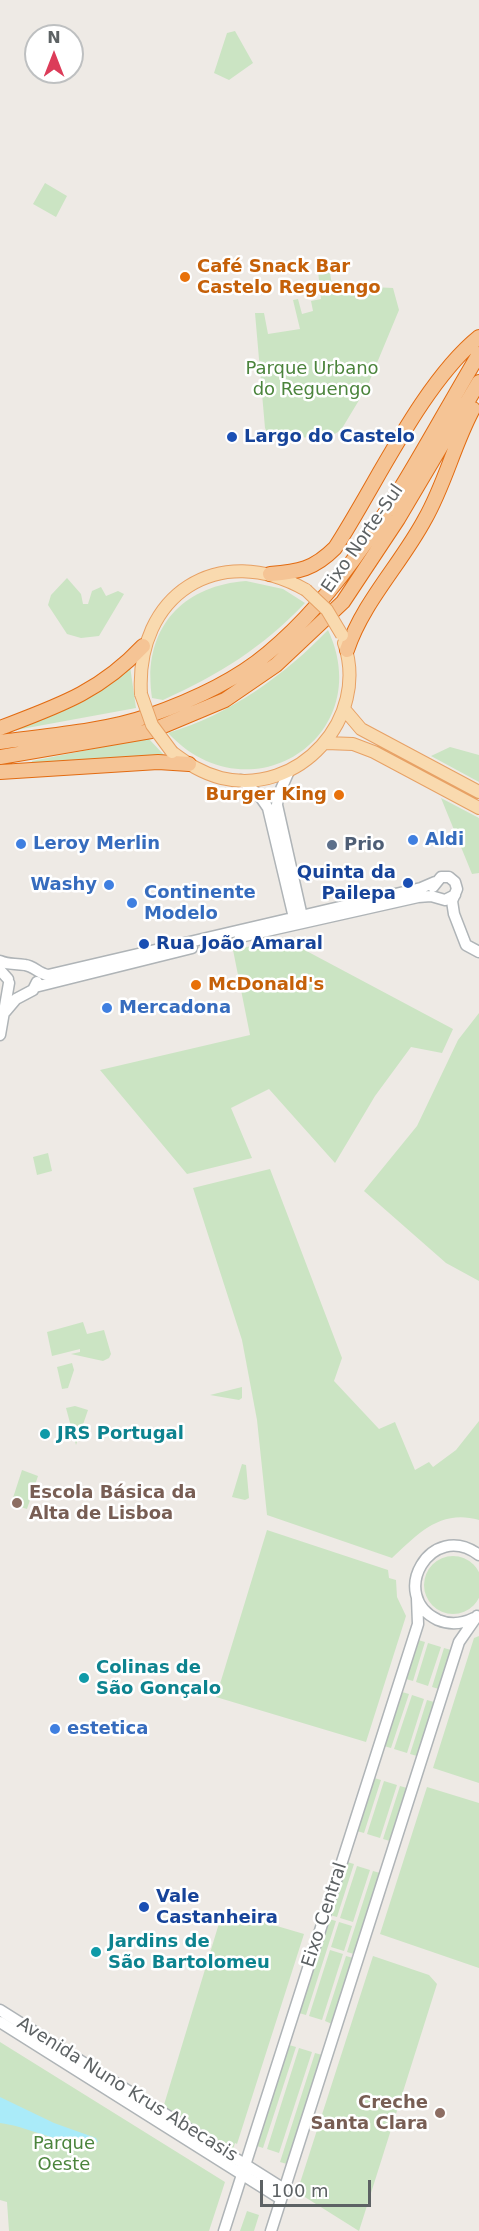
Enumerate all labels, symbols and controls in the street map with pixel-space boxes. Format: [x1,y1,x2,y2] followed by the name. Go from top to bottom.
[24,24,84,84] north arrow
[47,28,61,47] text: N
[197,256,381,298] place label: Café Snack Bar Castelo Reguengo
[178,270,192,284] marker: Café Snack Bar Castelo Reguengo
[245,358,379,400] park label: Parque Urbano do Reguengo
[244,426,415,448] place label: Largo do Castelo
[225,430,239,444] marker: Largo do Castelo
[318,481,408,597] street label: Eixo Norte-Sul
[206,784,327,806] place label: Burger King
[332,788,346,802] marker: Burger King
[425,829,464,851] place label: Aldi
[33,833,160,855] place label: Leroy Merlin
[406,833,420,847] marker: Aldi
[344,834,385,856] place label: Prio
[14,837,28,851] marker: Leroy Merlin
[325,838,339,852] marker: Prio
[297,862,396,904] place label: Quinta da Pailepa
[30,874,97,896] place label: Washy
[401,876,415,890] marker: Quinta da Pailepa
[102,878,116,892] marker: Washy
[144,882,256,924] place label: Continente Modelo
[125,896,139,910] marker: Continente Modelo
[156,933,323,955] place label: Rua João Amaral
[137,937,151,951] marker: Rua João Amaral
[208,974,324,996] place label: McDonald's
[189,978,203,992] marker: McDonald's
[119,997,231,1019] place label: Mercadona
[100,1001,114,1015] marker: Mercadona
[57,1423,184,1445] place label: JRS Portugal
[38,1427,52,1441] marker: JRS Portugal
[29,1482,196,1524] place label: Escola Básica da Alta de Lisboa
[10,1496,24,1510] marker: Escola Básica da Alta de Lisboa
[96,1657,221,1700] place label: Colinas de São Gonçalo
[77,1671,91,1685] marker: Colinas de São Gonçalo
[67,1718,148,1740] place label: estetica
[48,1722,62,1736] marker: estetica
[298,1860,352,1970] street label: Eixo Central
[156,1886,278,1928] place label: Vale Castanheira
[137,1900,151,1914] marker: Vale Castanheira
[108,1931,270,1974] place label: Jardins de São Bartolomeu
[89,1945,103,1959] marker: Jardins de São Bartolomeu
[13,2013,241,2167] street label: Avenida Nuno Krus Abecasis
[311,2092,428,2134] place label: Creche Santa Clara
[433,2106,447,2120] marker: Creche Santa Clara
[33,2133,95,2176] park label: Parque Oeste
[263,2168,374,2206] scale bar
[271,2180,329,2201] text: 100 m

